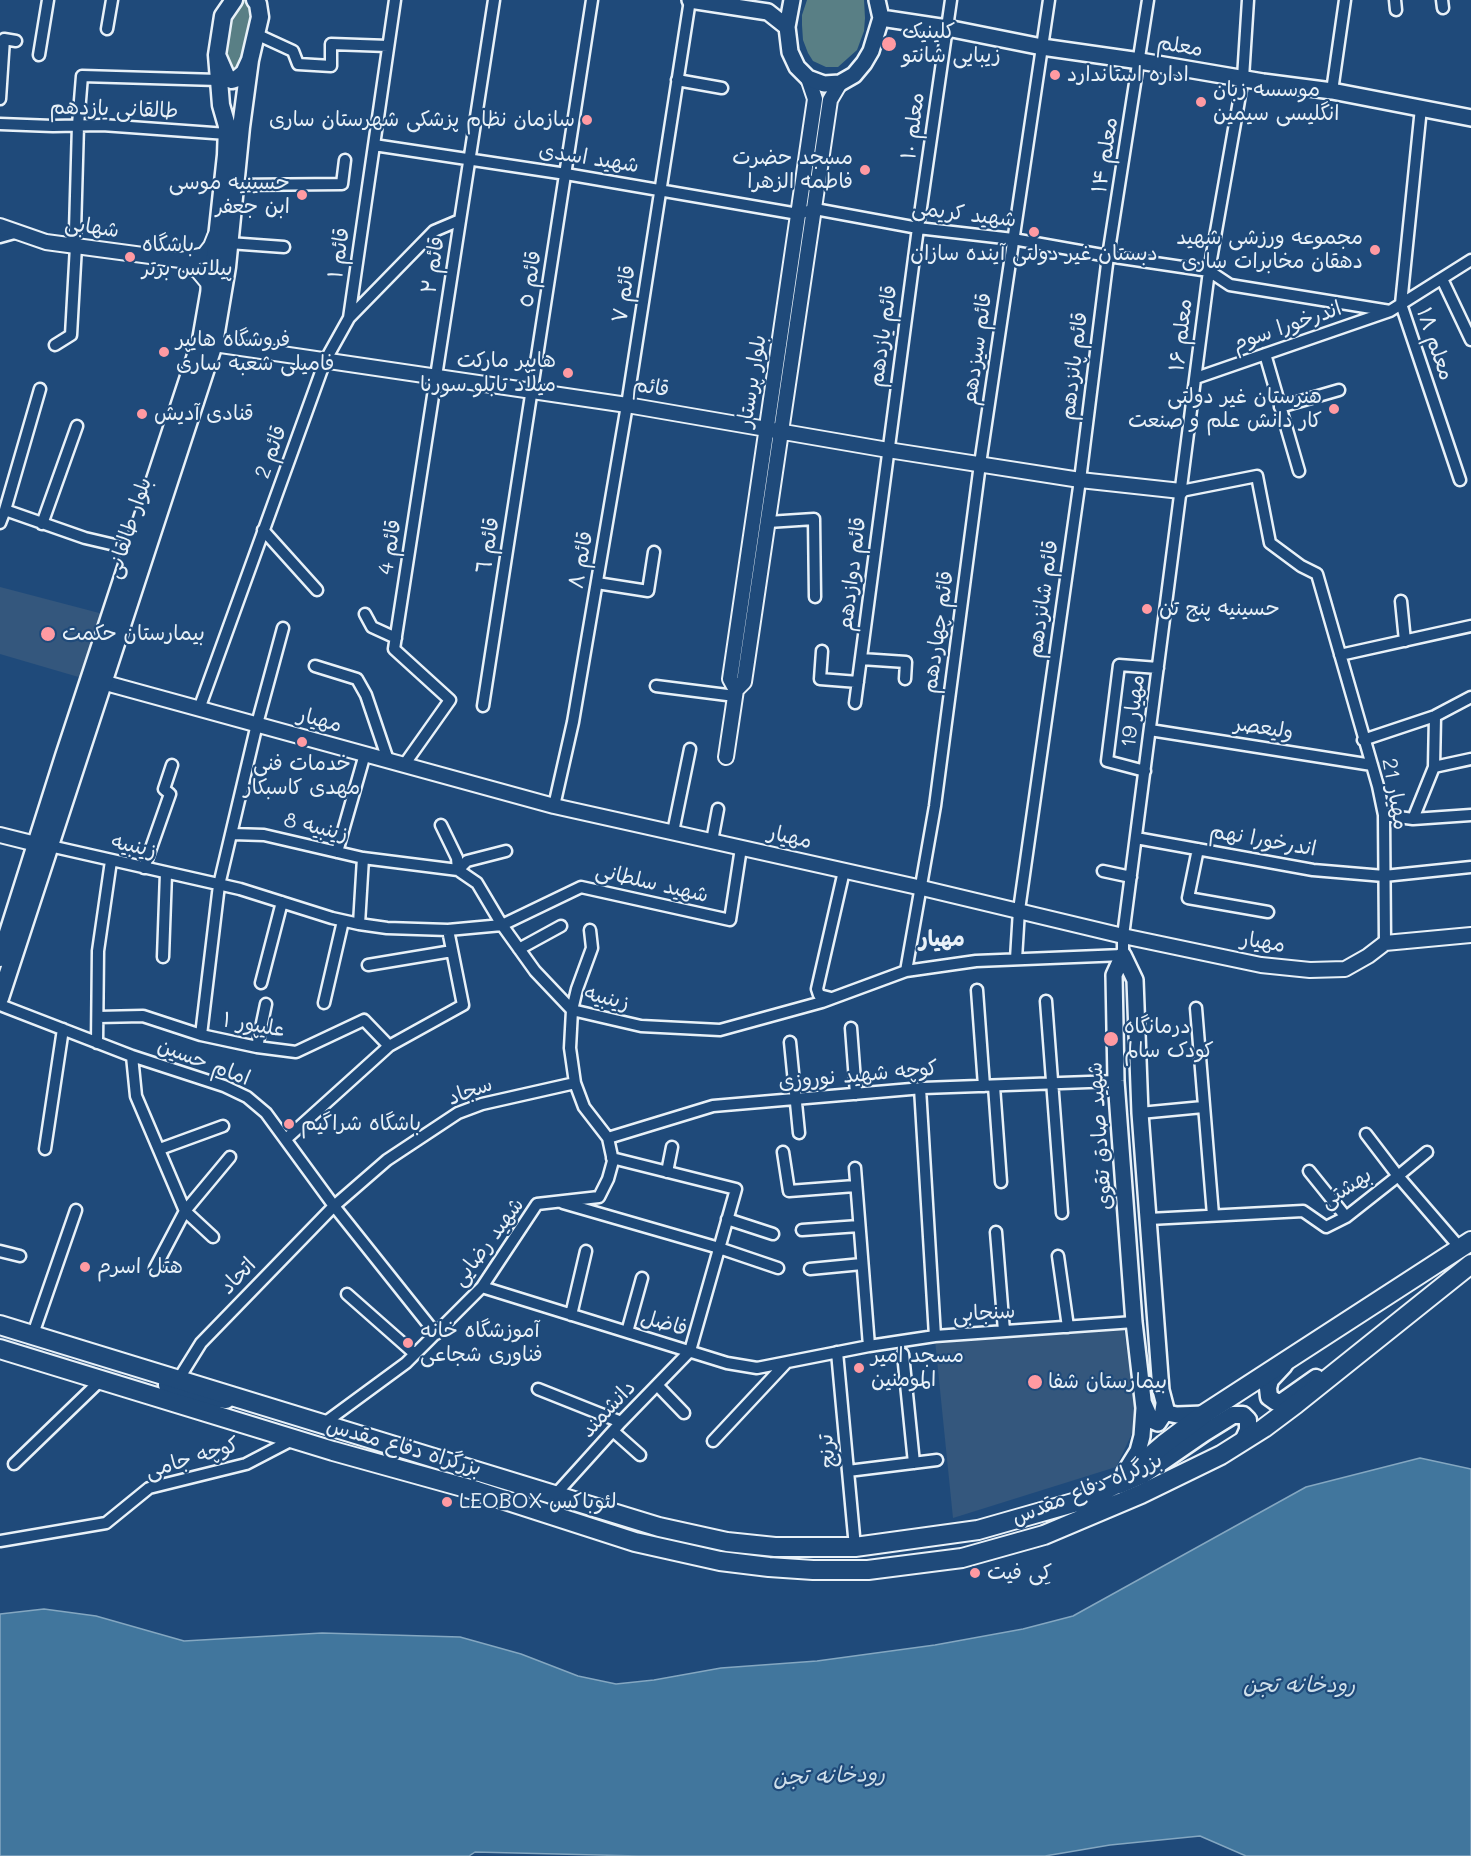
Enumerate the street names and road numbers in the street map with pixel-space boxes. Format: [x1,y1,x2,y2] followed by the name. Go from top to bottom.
[1155,30,1205,62] street label: معلم
[896,91,930,161] street label: معلم ١٠
[49,94,179,124] street label: طالقانی یازدهم
[1087,115,1123,195] street label: معلم ۱۴
[537,138,641,178] street label: شهید اسدی
[910,195,1018,233] street label: شهید کریمی
[63,211,121,243] street label: شهابی
[323,226,355,280] street label: قائم ١
[416,235,450,295] street label: قائم ٣
[513,249,547,309] street label: قائم ٥
[607,263,641,325] street label: قائم ٧
[863,283,903,389] street label: قائم یازدهم
[957,291,997,407] street label: قائم سیزدهم
[1229,296,1345,356] street label: اندرخورا سوم
[1164,297,1198,373] street label: معلم ۱۶
[1411,304,1459,384] street label: معلم ۱۸
[1055,311,1093,421] street label: قائم پانزدهم
[732,333,772,429] street label: بلوار پرستار
[631,372,671,402] street label: قائم
[250,422,292,482] street label: قائم 2
[101,474,157,582] street label: بلوار طالقانی
[471,515,505,575] street label: قائم ٦
[833,516,871,632] street label: قائم دوازدهم
[373,518,407,576] street label: قائم 4
[564,529,598,591] street label: قائم ٨
[1022,538,1064,660] street label: قائم شانزدهم
[917,569,959,695] street label: قائم چهاردهم
[1116,673,1150,749] street label: مهیار 19
[295,702,345,738] street label: مهیار
[1233,711,1295,745] street label: ولیعصر
[1376,756,1414,832] street label: مهیار 21
[281,807,351,847] street label: زینبیه 8
[1208,818,1318,862] street label: اندرخورا نهم
[765,820,815,854] street label: مهیار
[109,829,159,863] street label: زینبیه
[593,858,711,908] street label: شهید سلطانی
[1239,926,1287,958] street label: مهیار
[582,980,632,1016] street label: زینبیه
[221,1007,287,1043] street label: علیپور ۱
[154,1033,254,1091] street label: امام حسین
[777,1055,939,1095] street label: کوچه شهید نوروزی
[1082,1061,1118,1211] street label: شهید صادق تقوی
[444,1071,496,1111] street label: سجاد
[1315,1162,1377,1214] street label: بهشتی
[447,1193,529,1291] street label: شهید رضایی
[215,1253,261,1299] street label: اتحاد
[952,1298,1016,1328] street label: سنجابی
[638,1304,690,1342] street label: فاضل
[575,1375,641,1443] street label: دانشمند
[324,1413,484,1481] street label: بزرگراه دفاع مقدس
[142,1432,242,1484] street label: کوچه جامی
[813,1433,841,1469] street label: ترنج
[1008,1447,1166,1531] street label: بزرگراه دفاع مقدس

